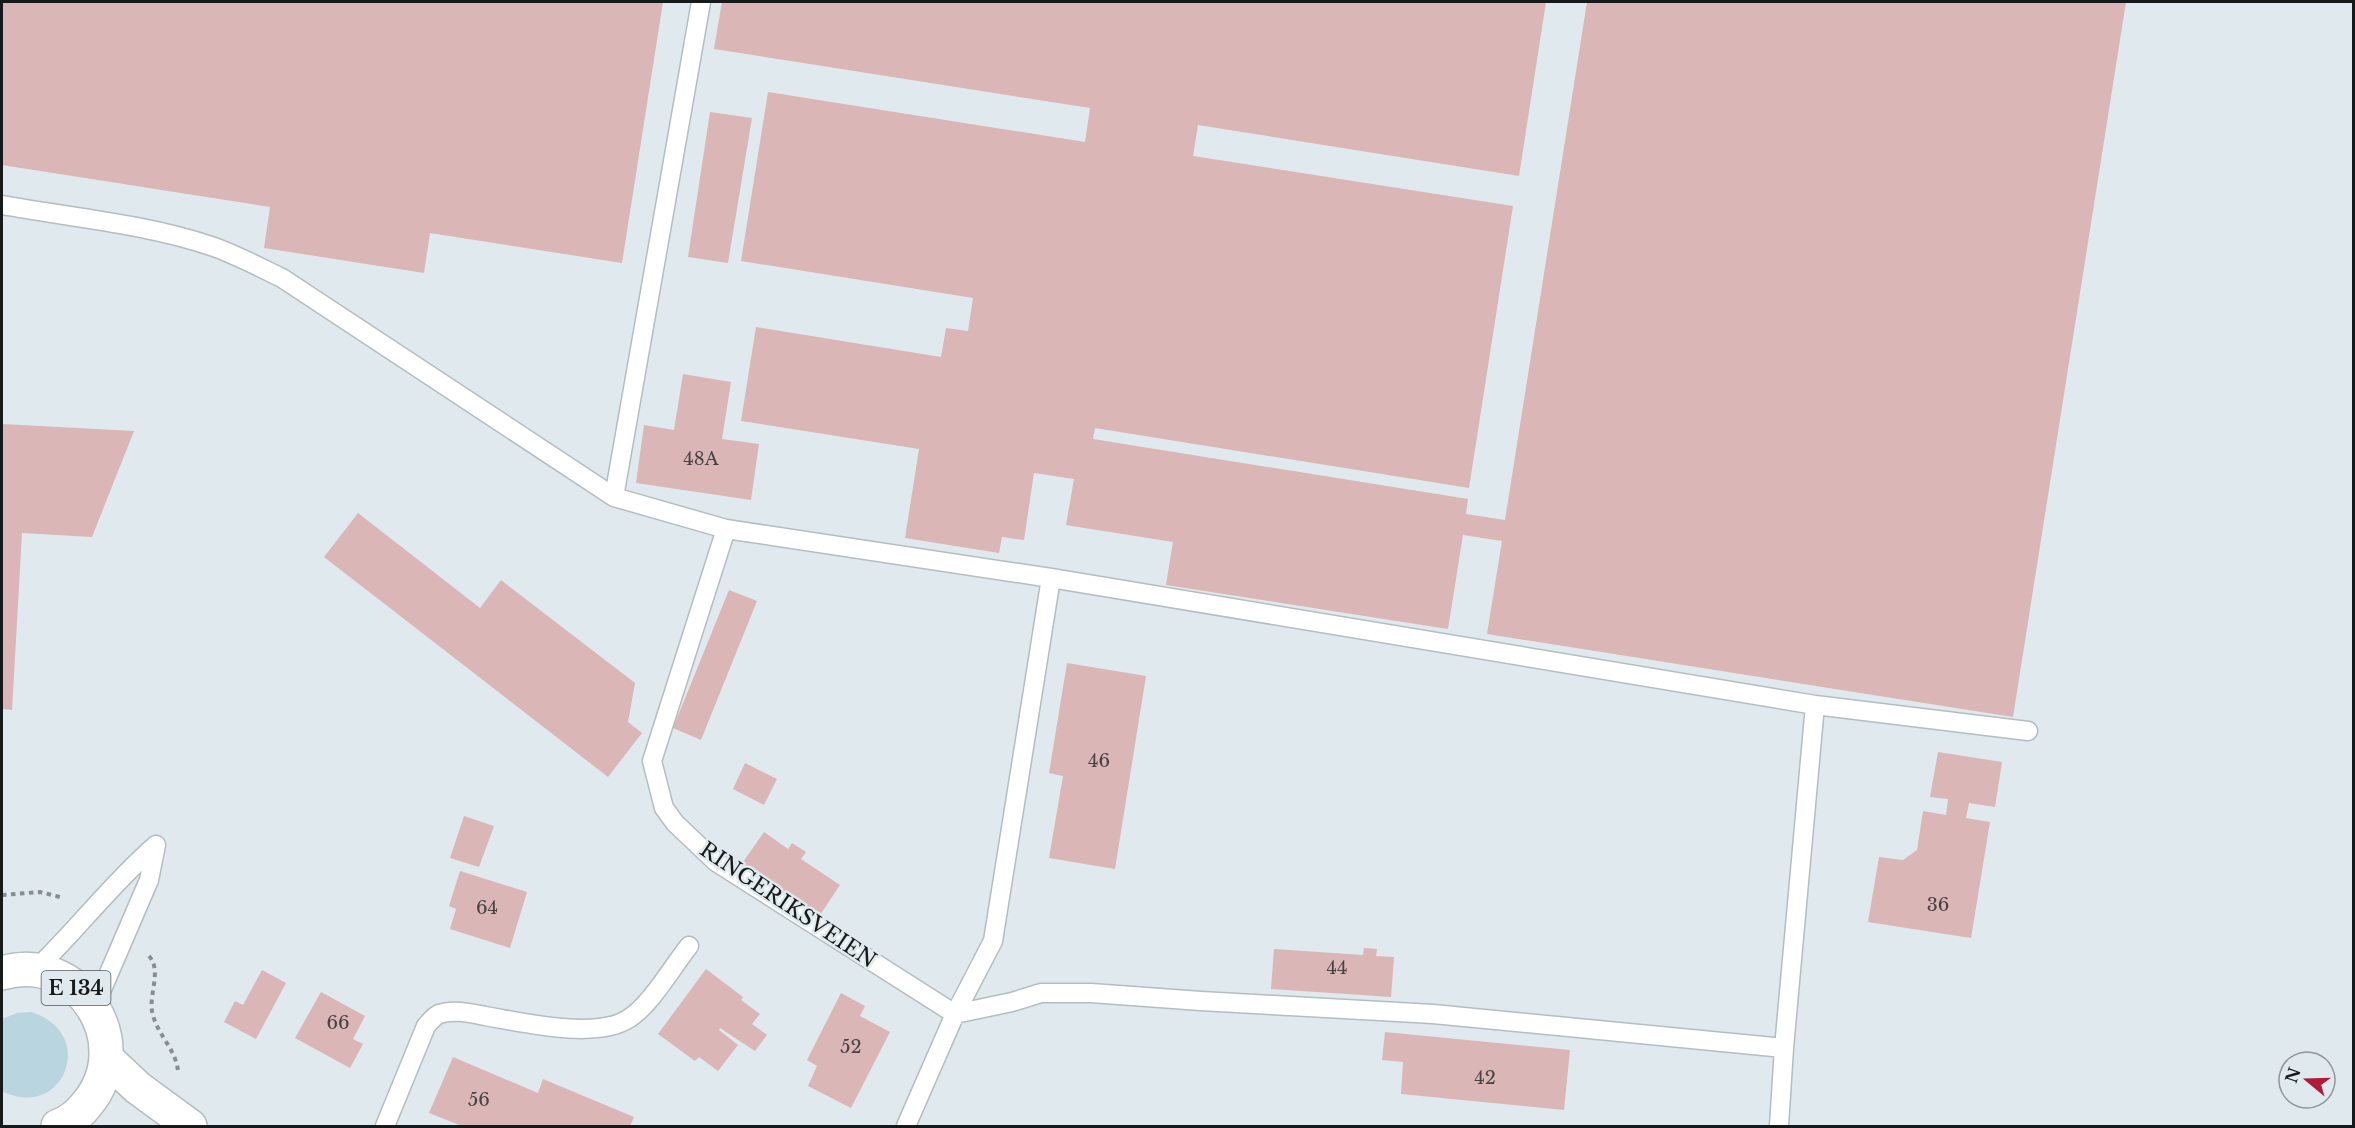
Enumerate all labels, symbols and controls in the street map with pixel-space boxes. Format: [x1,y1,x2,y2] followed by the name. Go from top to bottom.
[683,448,720,470] house number: 48A
[1088,750,1110,772] house number: 46
[695,836,881,974] street label: RINGERIKSVEIEN
[1927,894,1949,916] house number: 36
[476,897,498,919] house number: 64
[1326,957,1348,979] house number: 44
[42,971,110,1005] road number: E 134
[326,1012,350,1034] house number: 66
[840,1036,862,1058] house number: 52
[2277,1050,2337,1110] north arrow
[2281,1065,2305,1085] text: N
[1474,1067,1496,1089] house number: 42
[468,1089,490,1111] house number: 56

